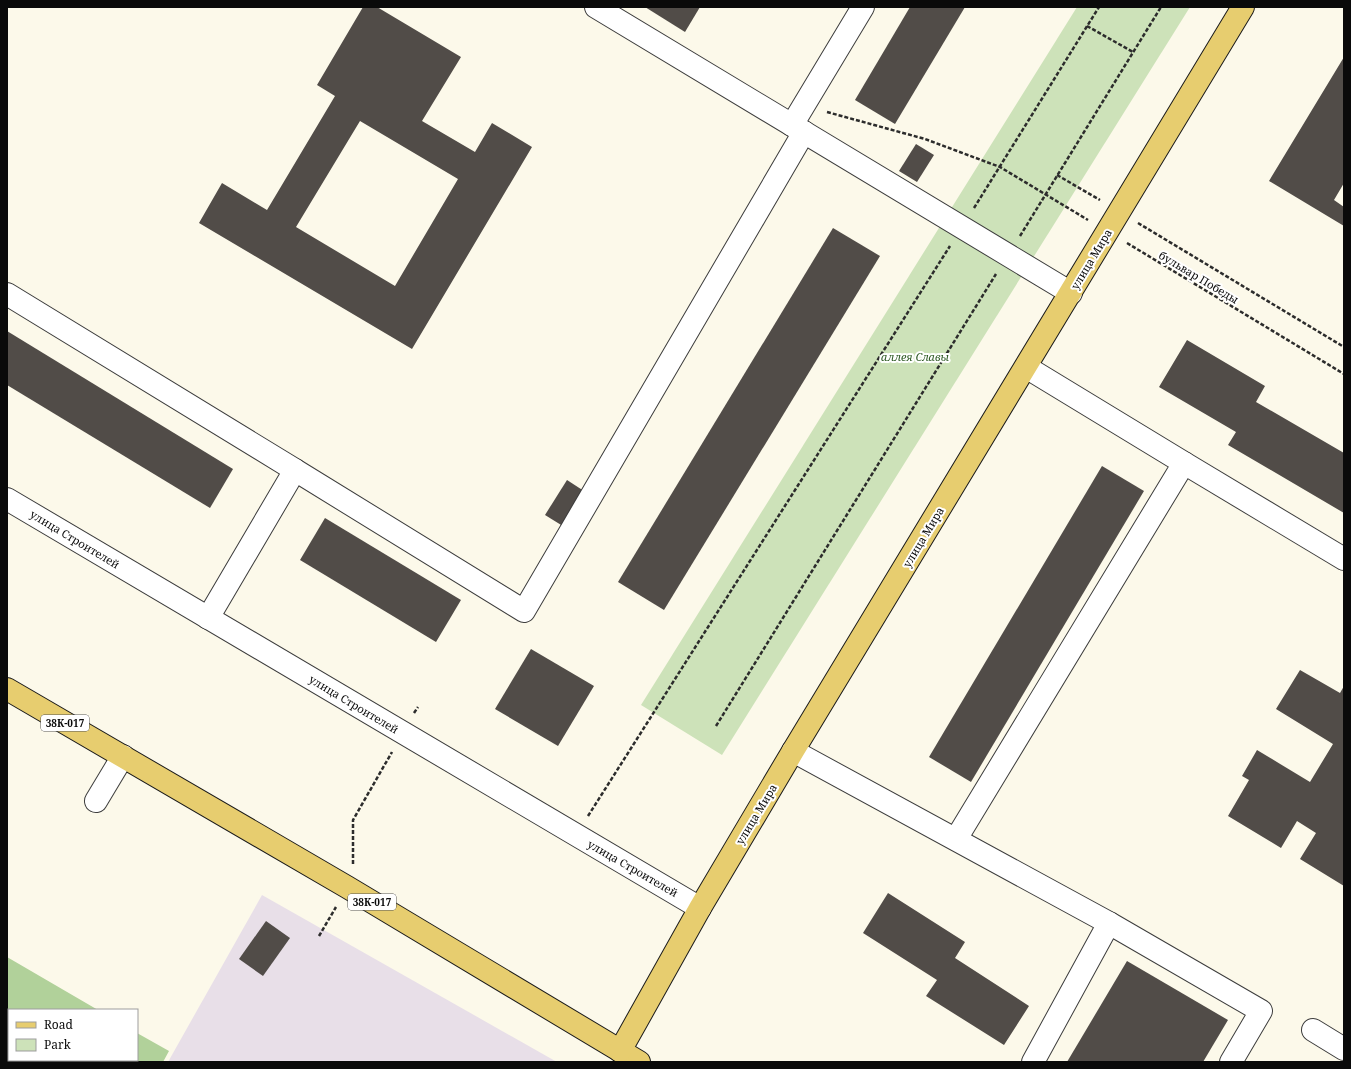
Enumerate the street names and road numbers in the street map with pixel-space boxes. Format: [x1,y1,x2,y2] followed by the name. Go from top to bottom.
[1067,226,1115,292] street label: улица Мира
[1156,247,1242,307] street label: бульвар Победы
[899,504,947,570] street label: улица Мира
[27,506,123,572] street label: улица Строителей
[306,671,402,737] street label: улица Строителей
[41,715,89,731] road number: 38К-017
[732,781,780,847] street label: улица Мира
[585,836,681,900] street label: улица Строителей
[348,894,396,910] road number: 38К-017

